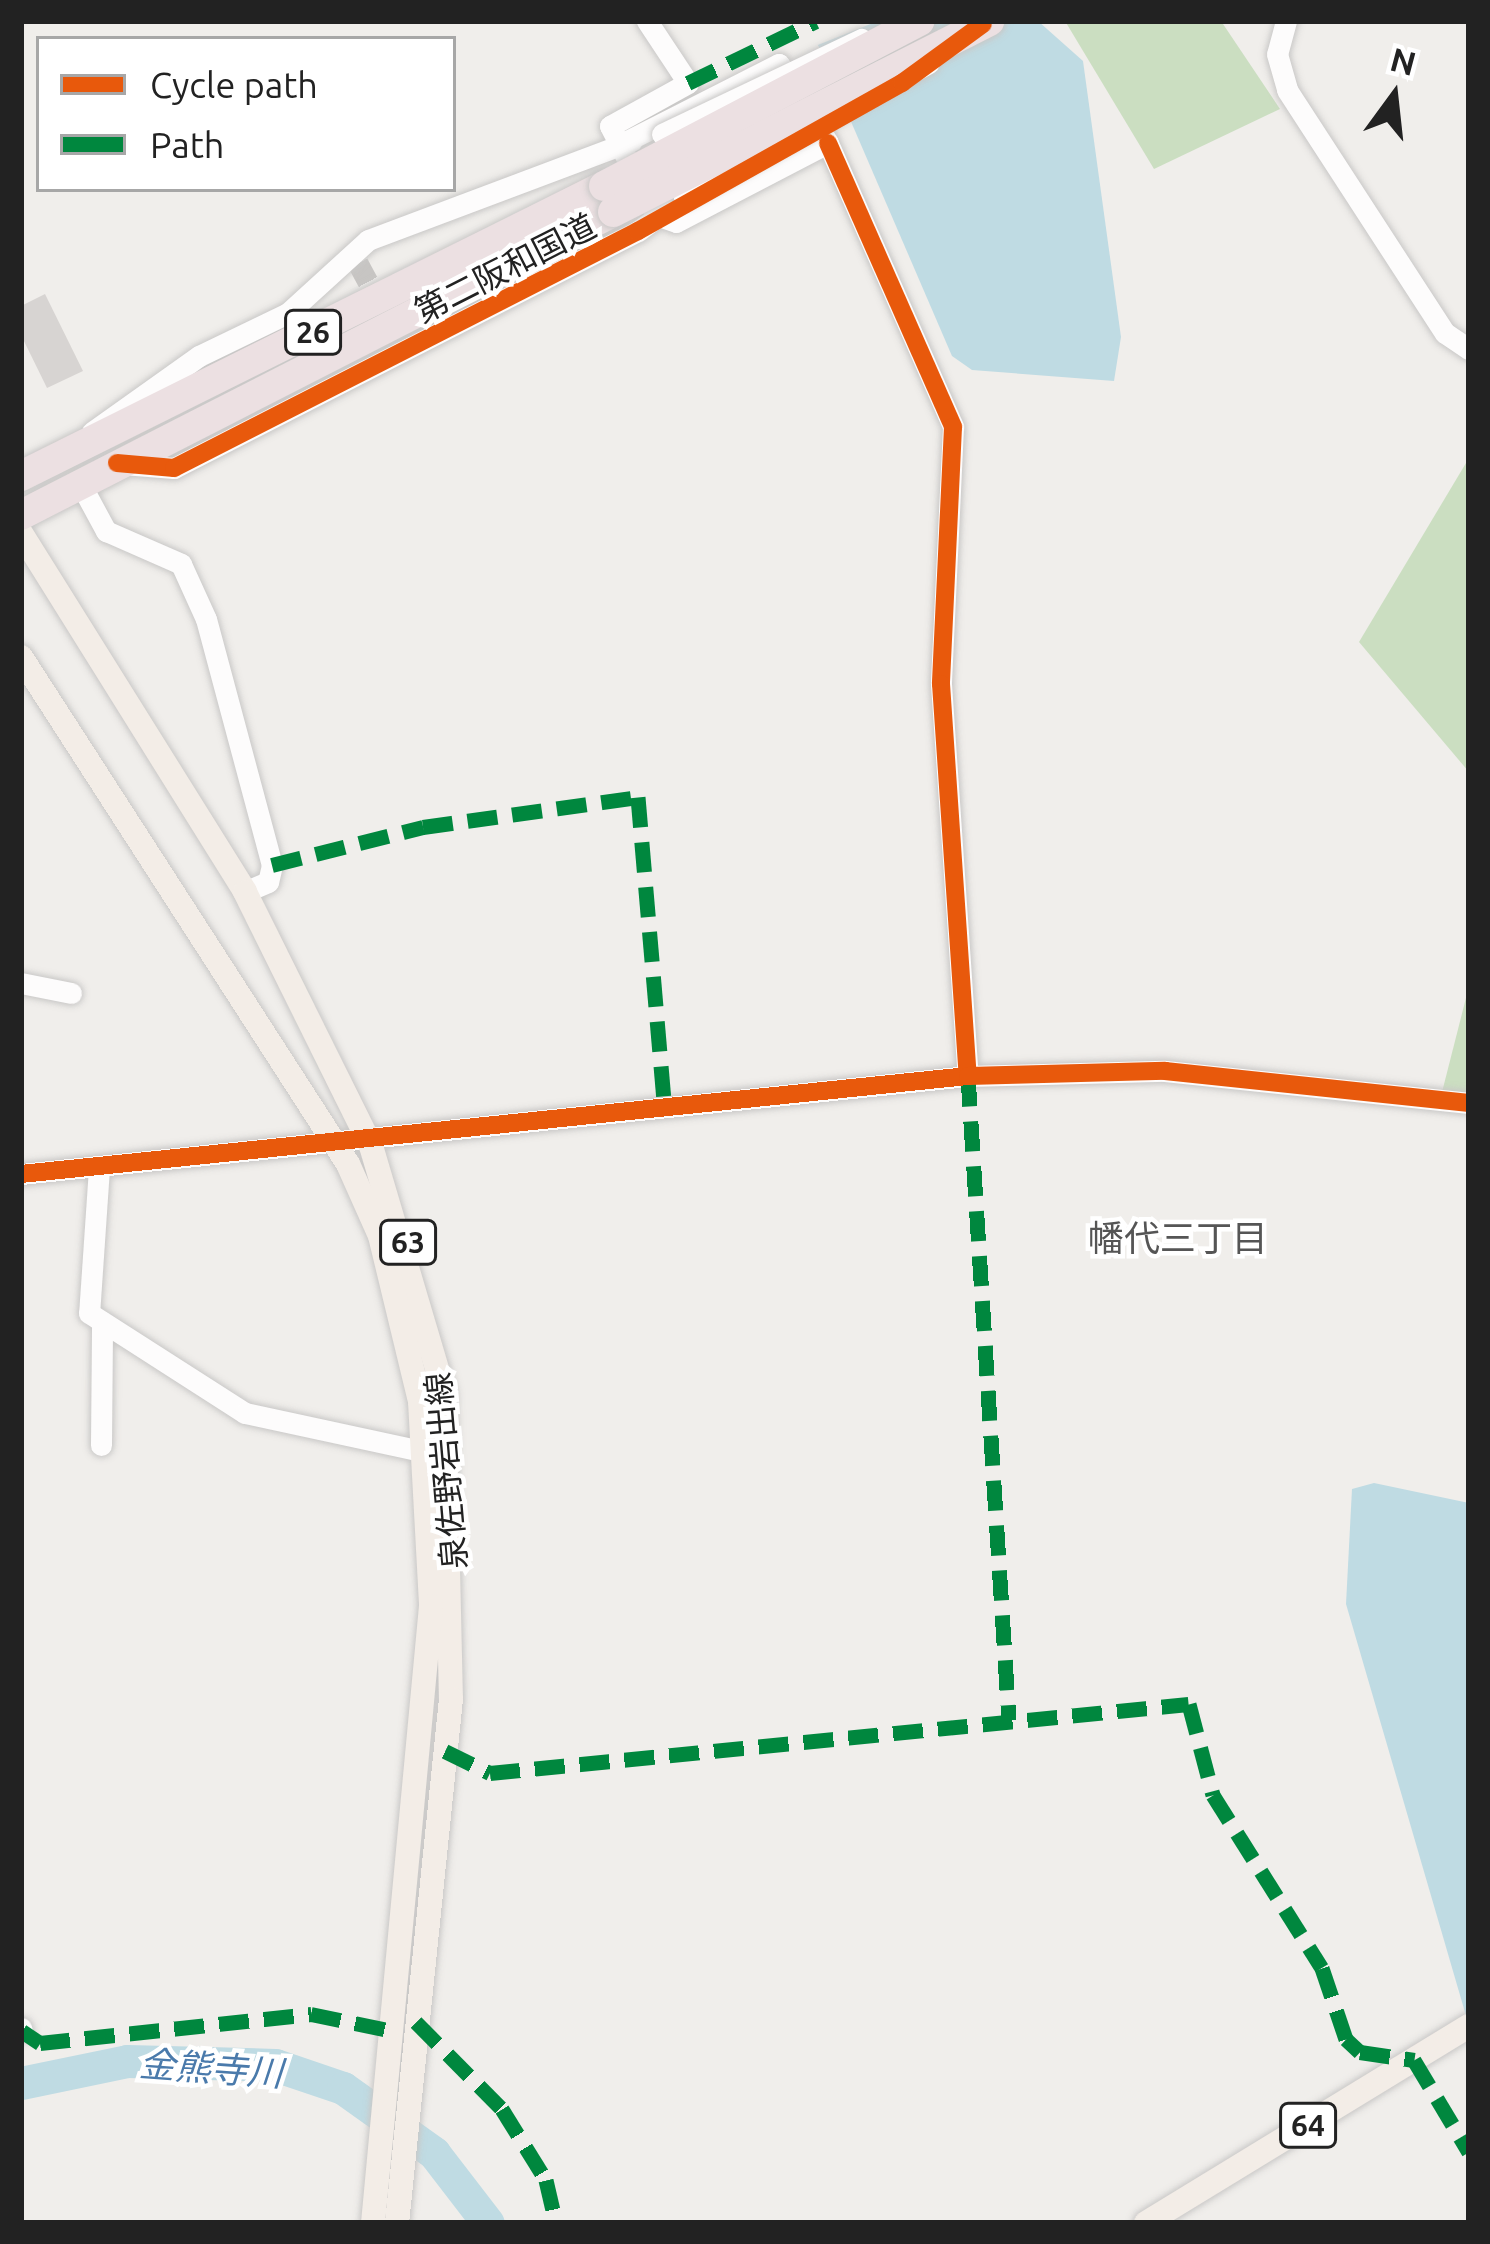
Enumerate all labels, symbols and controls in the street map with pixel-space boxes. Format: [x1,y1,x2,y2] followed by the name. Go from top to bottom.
[36,36,456,192] legend
[1334,36,1454,156] north arrow
[1387,40,1420,82] text: N
[150,64,318,105] text: Cycle path
[150,124,224,165] text: Path
[408,205,602,331] street label: 第二阪和国道
[283,308,343,356] road number: 26
[1088,1216,1268,1260] district label: 幡代三丁目
[378,1218,438,1266] road number: 63
[418,1371,474,1571] street label: 泉佐野岩出線
[138,2041,284,2095] water label: 金熊寺川
[1278,2101,1338,2149] road number: 64

